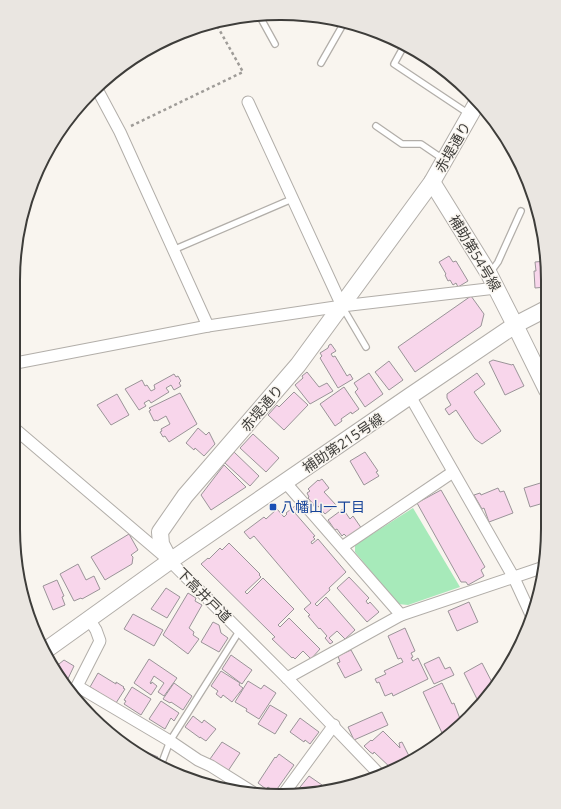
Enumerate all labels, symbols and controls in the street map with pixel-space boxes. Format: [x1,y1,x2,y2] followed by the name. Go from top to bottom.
[430,118,475,176] street label: 赤堤通り
[445,211,506,295] street label: 補助第54号線
[236,380,287,435] street label: 赤堤通り
[298,408,387,477] street label: 補助第215号線
[281,497,365,516] place label: 八幡山一丁目
[268,502,278,512] marker: 八幡山一丁目
[173,563,236,626] street label: 下高井戸道

